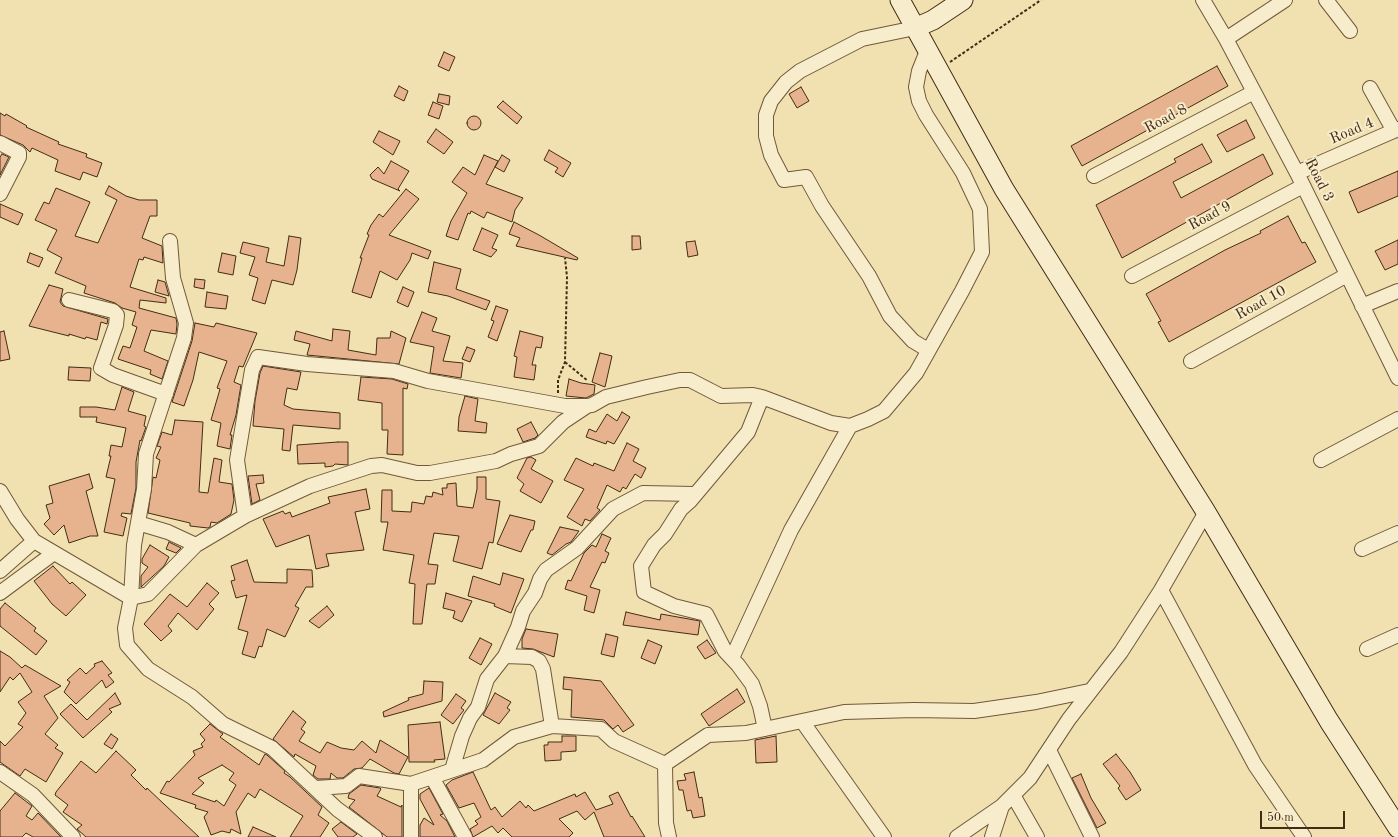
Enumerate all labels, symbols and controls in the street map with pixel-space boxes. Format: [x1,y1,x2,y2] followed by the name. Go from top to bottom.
[1141,100,1191,138] street label: Road 8
[1327,114,1377,148] street label: Road 4
[1300,155,1338,205] street label: Road 3
[1185,197,1235,235] street label: Road 9
[1233,282,1289,324] street label: Road 10
[1262,803,1347,829] scale bar
[1267,812,1294,824] text: 50 m

